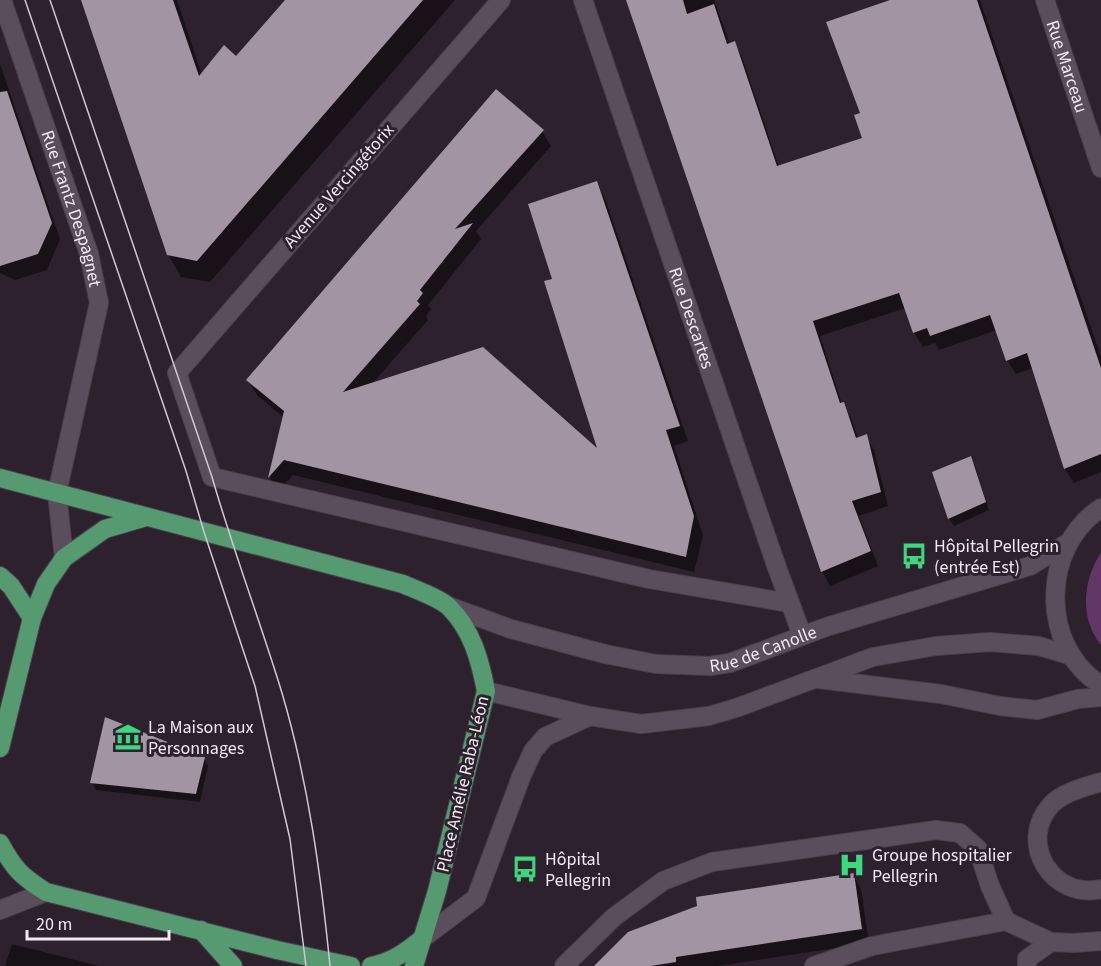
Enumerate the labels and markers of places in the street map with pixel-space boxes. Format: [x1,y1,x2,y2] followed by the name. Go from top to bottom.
[934,534,1059,580] place label: Hôpital Pellegrin (entrée Est)
[899,541,929,571] bus stop icon: Hôpital Pellegrin (entrée Est)
[148,715,254,761] place label: La Maison aux Personnages
[113,722,143,752] museum icon: La Maison aux Personnages
[872,843,1012,889] place label: Groupe hospitalier Pellegrin
[545,847,611,893] place label: Hôpital Pellegrin
[837,850,867,880] hospital icon: Groupe hospitalier Pellegrin
[510,854,540,884] bus stop icon: Hôpital Pellegrin

